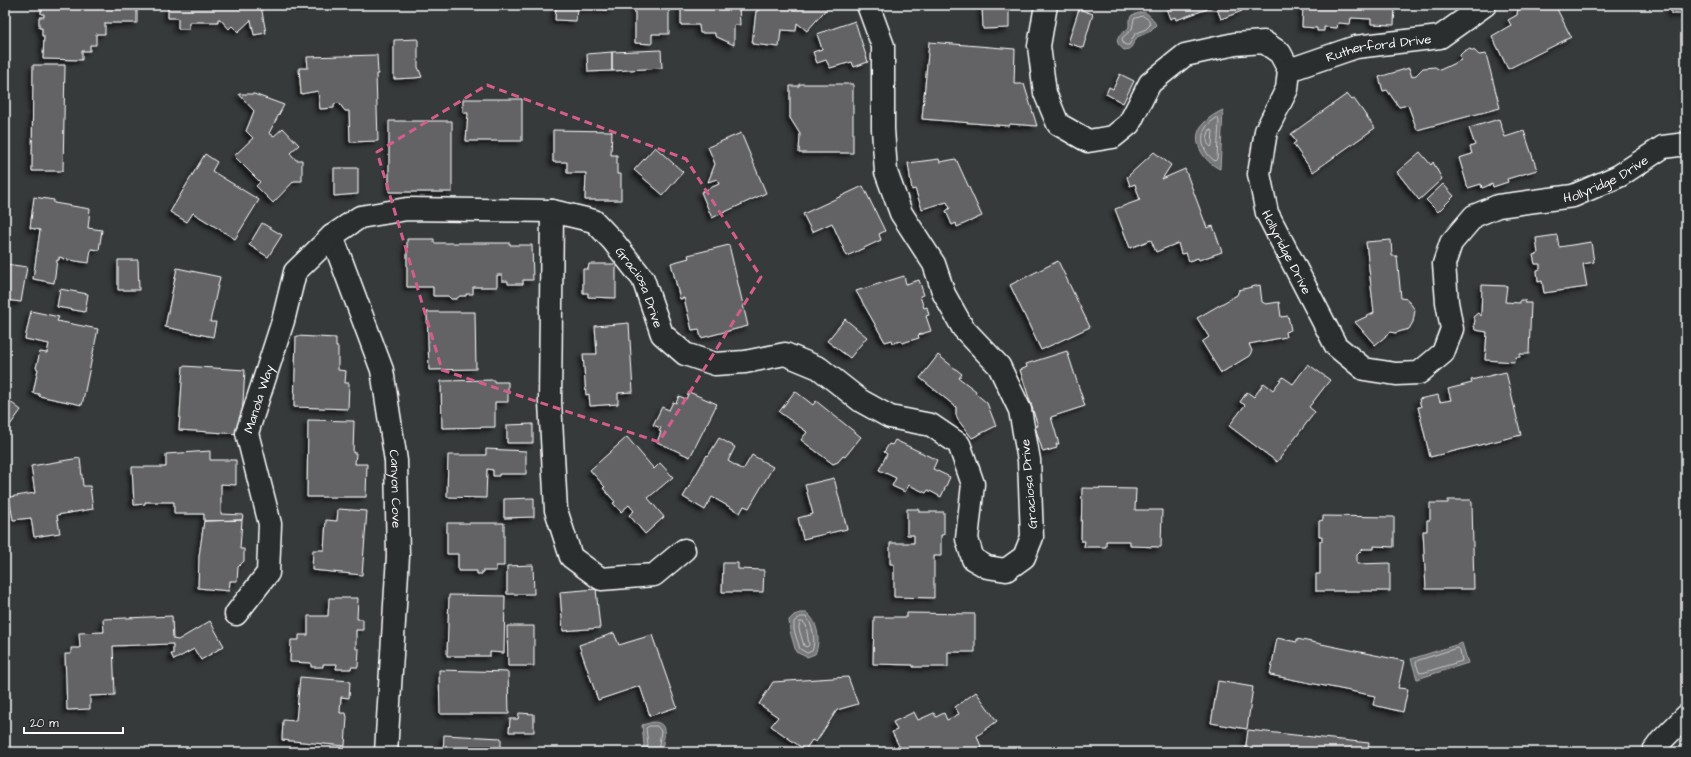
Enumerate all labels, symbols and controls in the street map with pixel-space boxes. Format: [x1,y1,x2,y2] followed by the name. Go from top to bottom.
[1324,30,1432,67] street label: Rutherford Drive
[1562,151,1652,207] street label: Hollyridge Drive
[1257,207,1316,298] street label: Hollyridge Drive
[611,243,667,330] street label: Graciosa Drive
[240,362,279,436] street label: Manola Way
[1016,438,1042,530] street label: Graciosa Drive
[384,448,405,529] street label: Canyon Cove
[24,709,123,735] scale bar
[30,715,59,732] text: 20 m

